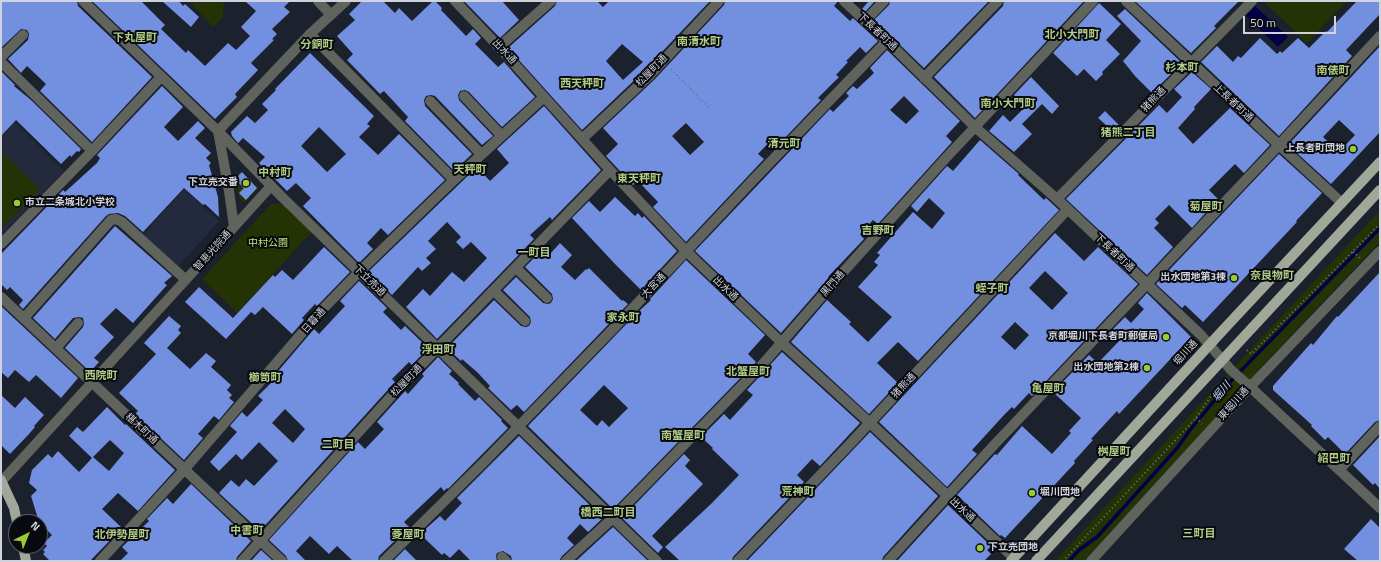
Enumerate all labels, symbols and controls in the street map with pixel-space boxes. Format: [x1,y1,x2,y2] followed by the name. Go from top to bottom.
[1245,8,1338,34] scale bar
[855,11,899,53] street label: 下長者町通
[1250,13,1276,32] text: 50 m
[1045,28,1099,42] district label: 北小大門町
[113,31,157,45] district label: 下丸屋町
[677,35,721,49] district label: 南清水町
[489,37,519,67] street label: 出水通
[301,38,333,52] district label: 分銅町
[634,52,670,90] street label: 松屋町通
[1166,61,1198,75] district label: 杉本町
[1317,64,1349,78] district label: 南俵町
[560,77,604,91] district label: 西天秤町
[1211,82,1255,124] street label: 上長者町通
[1139,85,1169,115] street label: 猪熊通
[981,97,1035,111] district label: 南小大門町
[1101,126,1155,140] district label: 猪熊二丁目
[768,137,800,151] district label: 清元町
[1285,143,1345,155] place label: 上長者町団地
[1348,144,1358,154] marker: 上長者町団地
[454,163,486,177] district label: 天秤町
[259,166,291,180] district label: 中村町
[617,172,661,186] district label: 東天秤町
[188,177,238,189] place label: 下立売交番
[241,178,251,188] marker: 下立売交番
[25,197,115,209] place label: 市立二条城北小学校
[12,198,22,208] marker: 市立二条城北小学校
[1190,200,1222,214] district label: 菊屋町
[862,224,894,238] district label: 吉野町
[192,228,234,274] street label: 智恵光院通
[1092,232,1136,274] street label: 下長者町通
[248,238,288,250] park label: 中村公園
[518,246,550,260] district label: 一町目
[350,263,388,299] street label: 下立売通
[819,269,847,299] street label: 黒門通
[1250,269,1294,283] district label: 奈良物町
[639,271,669,301] street label: 大宮通
[1160,272,1226,284] place label: 出水団地第3棟
[1229,273,1239,283] marker: 出水団地第3棟
[710,274,740,304] street label: 出水通
[976,282,1008,296] district label: 蛭子町
[300,306,328,336] street label: 日暮通
[607,311,639,325] district label: 家永町
[1048,331,1158,343] place label: 京都堀川下長者町郵便局
[1161,332,1171,342] marker: 京都堀川下長者町郵便局
[1172,338,1200,368] street label: 堀川通
[422,343,454,357] district label: 浮田町
[389,362,425,400] street label: 松屋町通
[1073,362,1139,374] place label: 出水団地第2棟
[1142,363,1152,373] marker: 出水団地第2棟
[726,365,770,379] district label: 北蟹屋町
[85,369,117,383] district label: 西院町
[249,371,281,385] district label: 櫛笥町
[889,371,919,401] street label: 猪熊通
[1210,379,1234,405] water label: 堀川
[1032,382,1064,396] district label: 亀屋町
[1216,385,1252,423] street label: 東堀川通
[122,411,160,447] street label: 椹木町通
[661,429,705,443] district label: 南蟹屋町
[322,438,354,452] district label: 二町目
[1098,445,1130,459] district label: 桝屋町
[1318,452,1350,466] district label: 紹巴町
[782,485,814,499] district label: 荒神町
[1040,487,1080,499] place label: 堀川団地
[1027,488,1037,498] marker: 堀川団地
[947,495,977,525] street label: 出水通
[581,506,635,520] district label: 橋西二町目
[8,514,48,554] north arrow
[27,518,44,534] text: N
[231,524,263,538] district label: 中書町
[1183,527,1215,541] district label: 三町目
[95,528,149,542] district label: 北伊勢屋町
[392,528,424,542] district label: 菱屋町
[988,542,1038,554] place label: 下立売団地
[975,543,985,553] marker: 下立売団地

